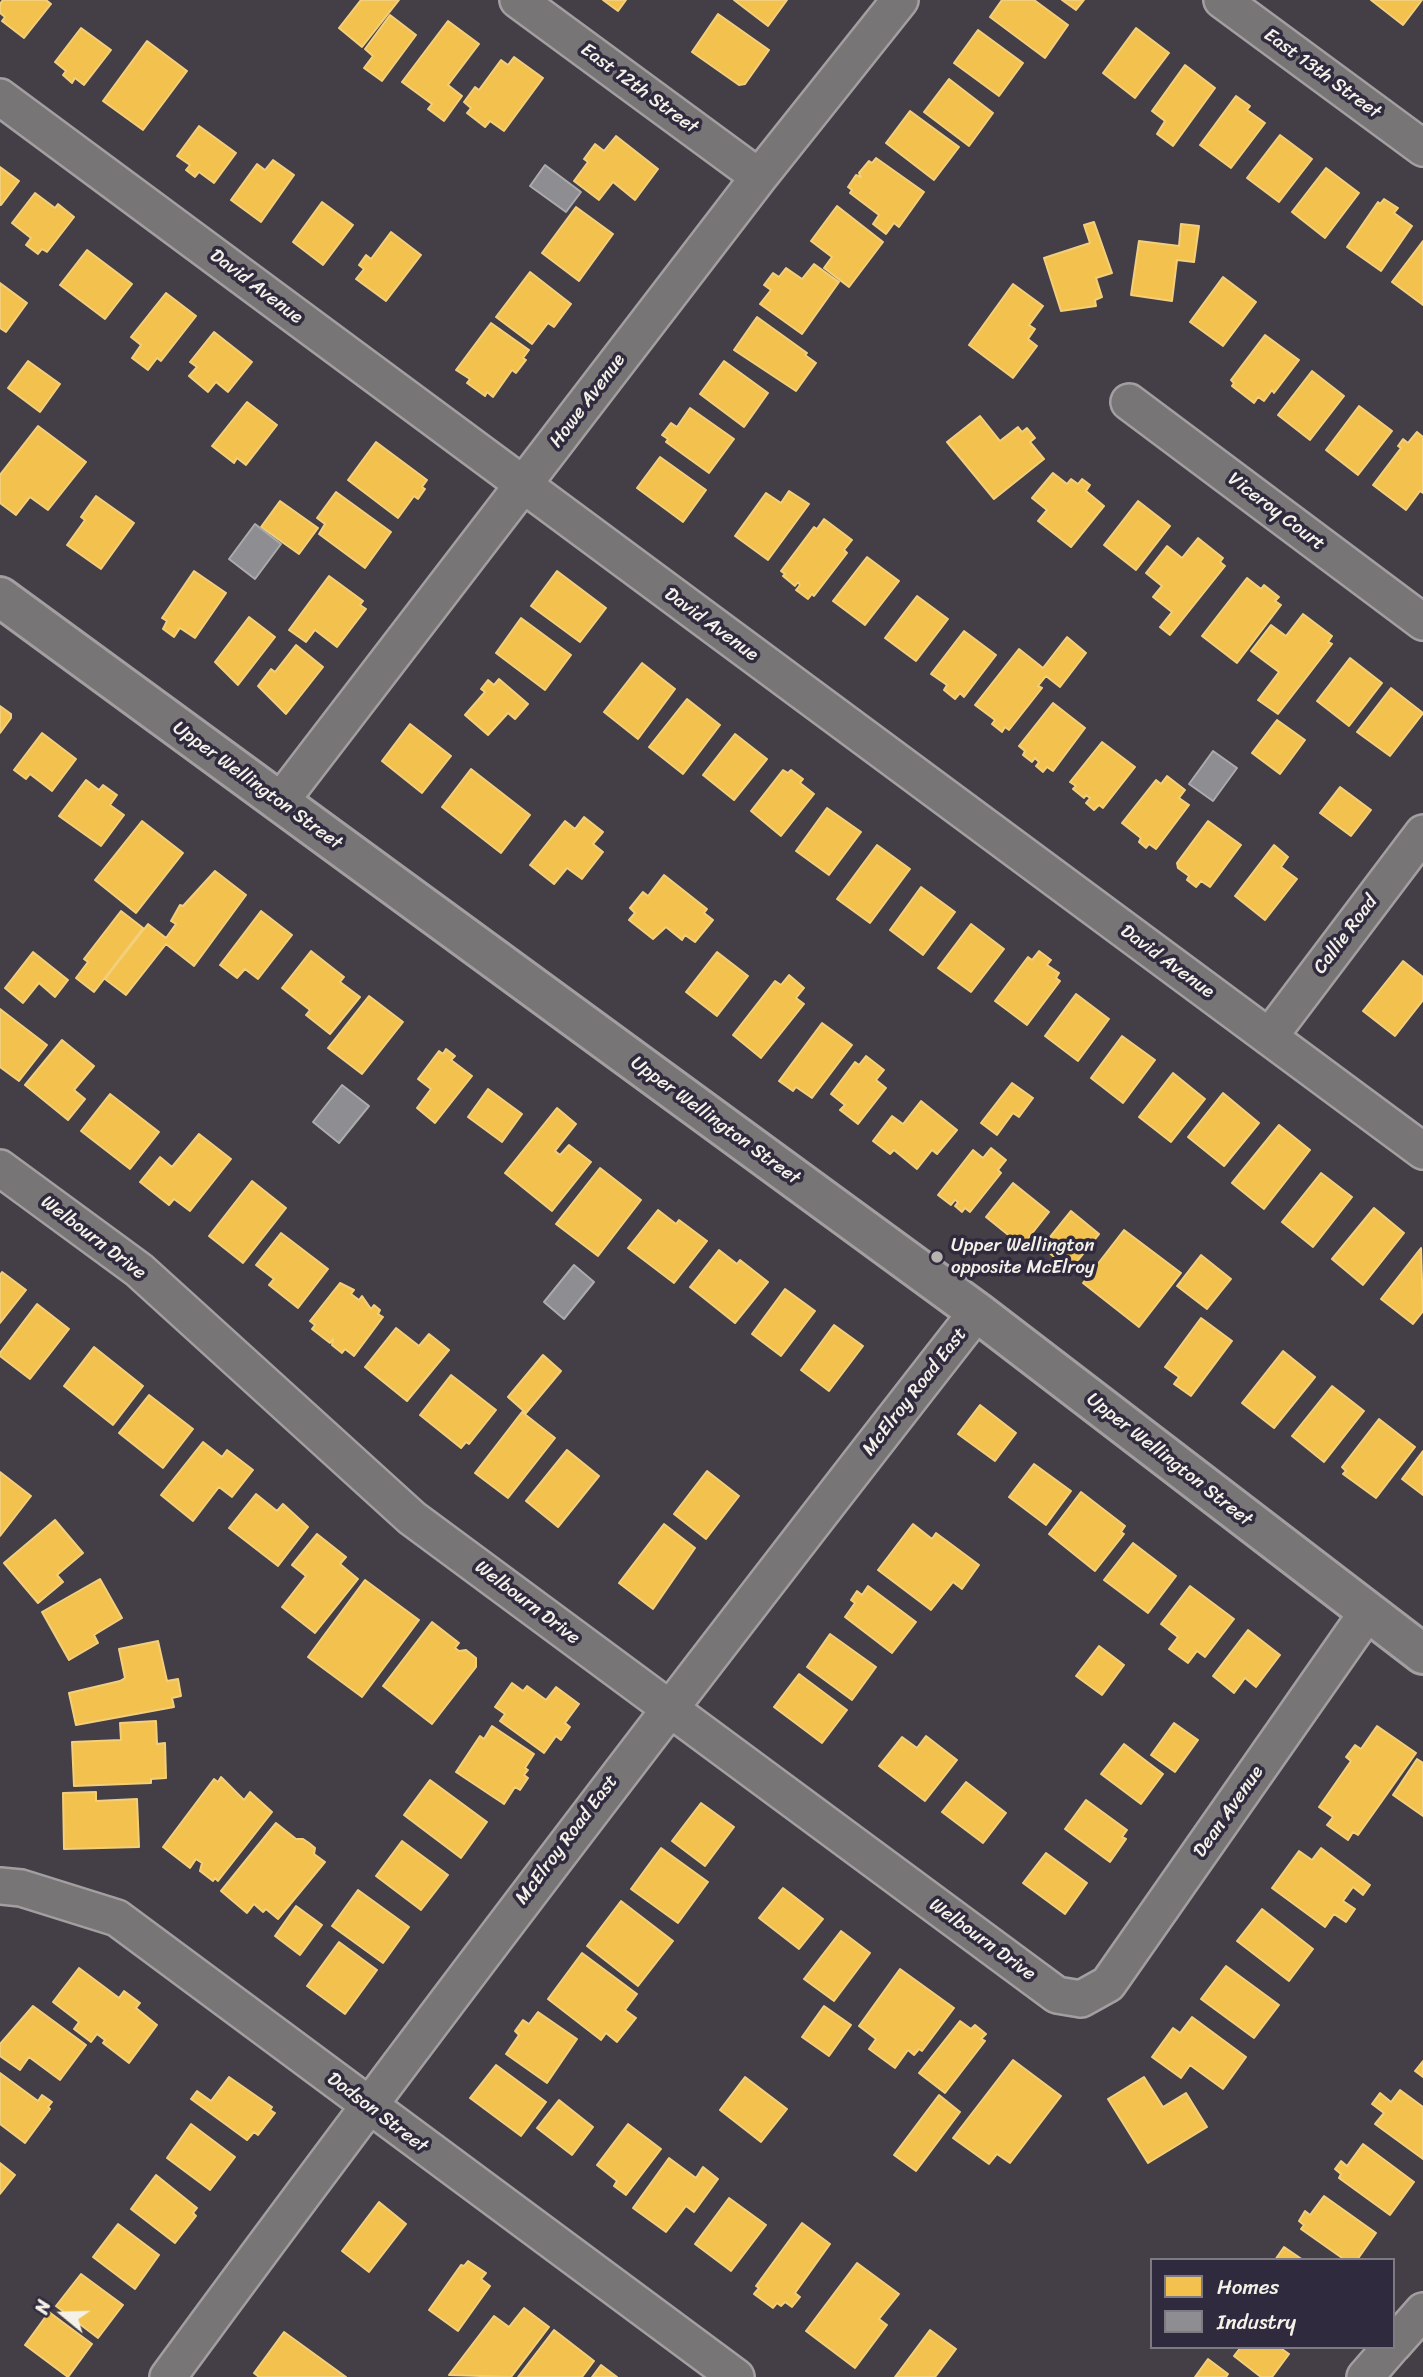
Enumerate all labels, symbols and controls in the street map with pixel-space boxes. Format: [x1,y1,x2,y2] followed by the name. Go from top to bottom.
[1259,24,1385,124] street label: East 13th Street
[576,39,702,139] street label: East 12th Street
[205,245,307,329] street label: David Avenue
[545,350,631,452] street label: Howe Avenue
[1223,468,1329,556] street label: Viceroy Court
[660,583,762,667] street label: David Avenue
[168,717,346,855] street label: Upper Wellington Street
[1309,891,1383,979] street label: Callie Road
[1116,920,1218,1004] street label: David Avenue
[626,1052,804,1190] street label: Upper Wellington Street
[36,1191,150,1285] street label: Welbourn Drive
[951,1235,1095,1279] place label: Upper Wellington opposite McElroy
[929,1249,945,1265] marker: Upper Wellington opposite McElroy
[858,1324,972,1460] street label: McElroy Road East
[1082,1388,1256,1532] street label: Upper Wellington Street
[470,1556,584,1650] street label: Welbourn Drive
[1189,1762,1269,1862] street label: Dean Avenue
[511,1771,623,1909] street label: McElroy Road East
[924,1894,1040,1986] street label: Welbourn Drive
[322,2068,432,2158] street label: Dodson Street
[1150,2258,1395,2349] legend
[1217,2268,1279,2306] text: Homes
[28,2279,98,2349] north arrow
[25,2295,60,2319] text: N
[1217,2303,1296,2341] text: Industry

